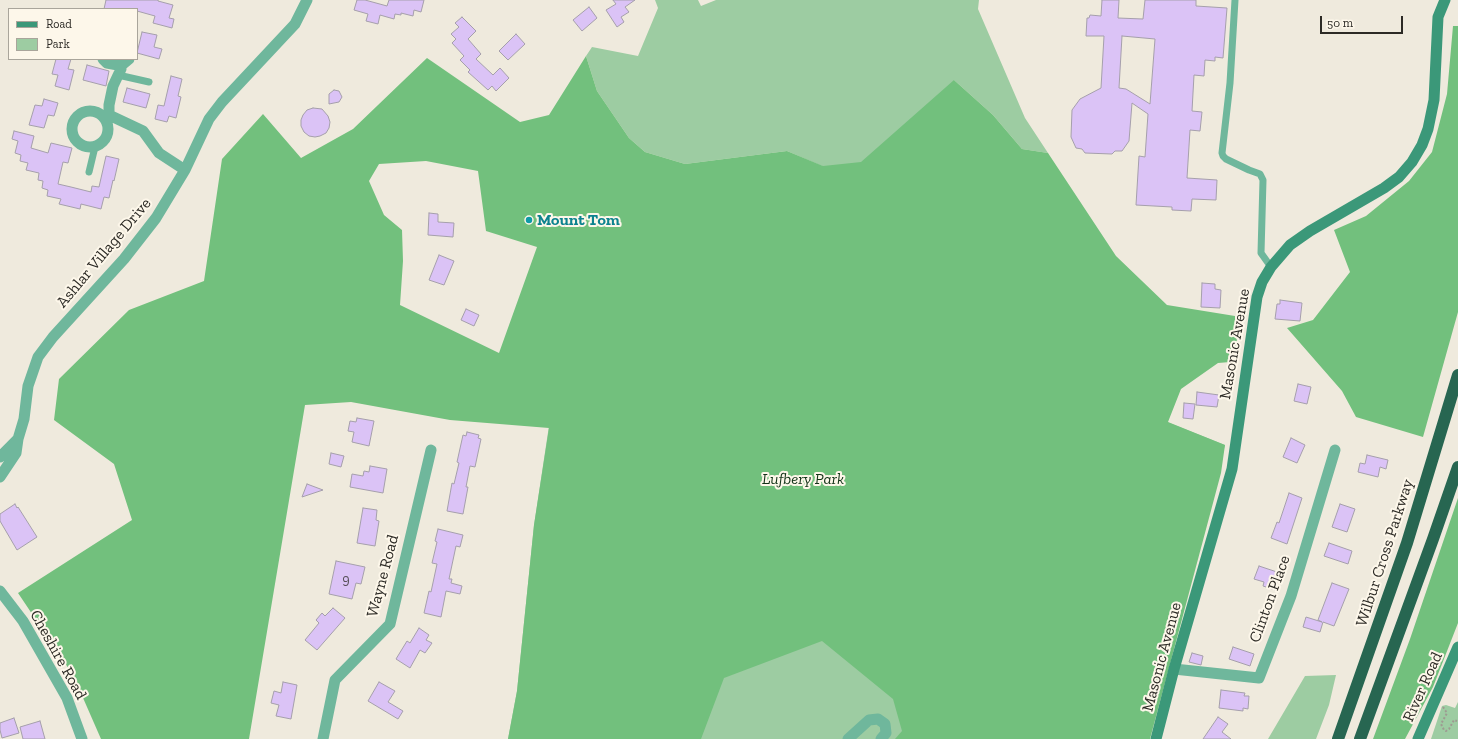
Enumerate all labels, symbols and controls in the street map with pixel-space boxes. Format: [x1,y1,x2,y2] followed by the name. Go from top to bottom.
[8,8,138,60] legend
[1322,8,1405,34] scale bar
[1327,16,1353,30] text: 50 m
[46,17,72,31] text: Road
[46,37,70,51] text: Park
[53,194,155,312] street label: Ashlar Village Drive
[537,210,620,230] place label: Mount Tom
[524,215,534,225] marker: Mount Tom
[1216,287,1254,401] street label: Masonic Avenue
[762,469,844,489] park label: Lufbery Park
[1352,477,1418,629] street label: Wilbur Cross Parkway
[363,533,403,619] street label: Wayne Road
[1245,553,1295,645] street label: Clinton Place
[342,572,350,588] house number: 9
[1138,600,1186,714] street label: Masonic Avenue
[25,607,91,703] street label: Cheshire Road
[1399,649,1447,725] street label: River Road

